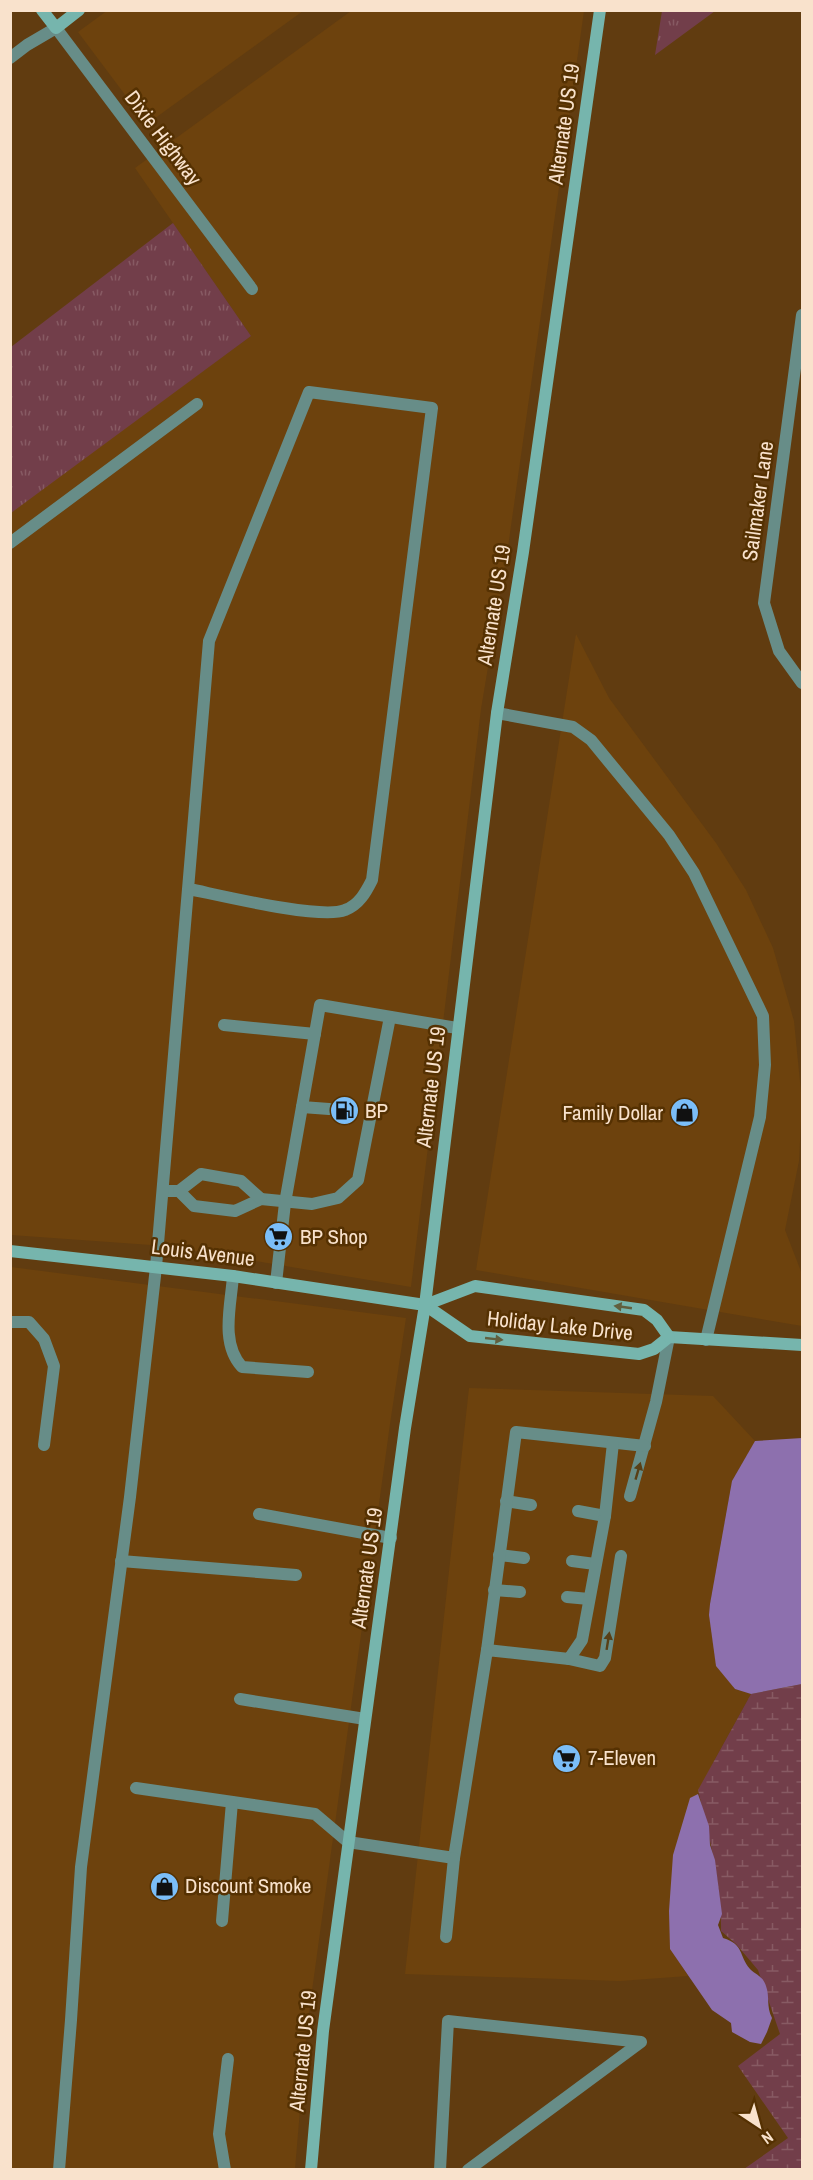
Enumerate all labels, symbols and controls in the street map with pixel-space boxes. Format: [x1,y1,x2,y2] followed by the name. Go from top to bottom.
[541,62,586,187] street label: Alternate US 19
[118,84,209,191] street label: Dixie Highway
[735,439,780,563] street label: Sailmaker Lane
[470,543,517,668] street label: Alternate US 19
[409,1025,452,1150] street label: Alternate US 19
[328,1095,360,1127] fuel station icon: BP
[365,1096,388,1125] place label: BP
[668,1097,700,1129] shop icon: Family Dollar
[562,1098,663,1127] place label: Family Dollar
[263,1221,295,1253] supermarket icon: BP Shop
[300,1222,368,1251] place label: BP Shop
[150,1232,256,1273] street label: Louis Avenue
[613,1302,632,1311] one-way arrow
[486,1303,634,1348] street label: Holiday Lake Drive
[485,1334,504,1344] one-way arrow
[633,1462,643,1480] one-way arrow
[344,1506,389,1631] street label: Alternate US 19
[604,1631,613,1650] one-way arrow
[551,1742,583,1774] supermarket icon: 7-Eleven
[588,1743,656,1772] place label: 7-Eleven
[148,1870,180,1902] shop icon: Discount Smoke
[185,1871,311,1900] place label: Discount Smoke
[282,1989,323,2114] street label: Alternate US 19
[729,2096,789,2156] north arrow
[758,2126,778,2150] text: N

